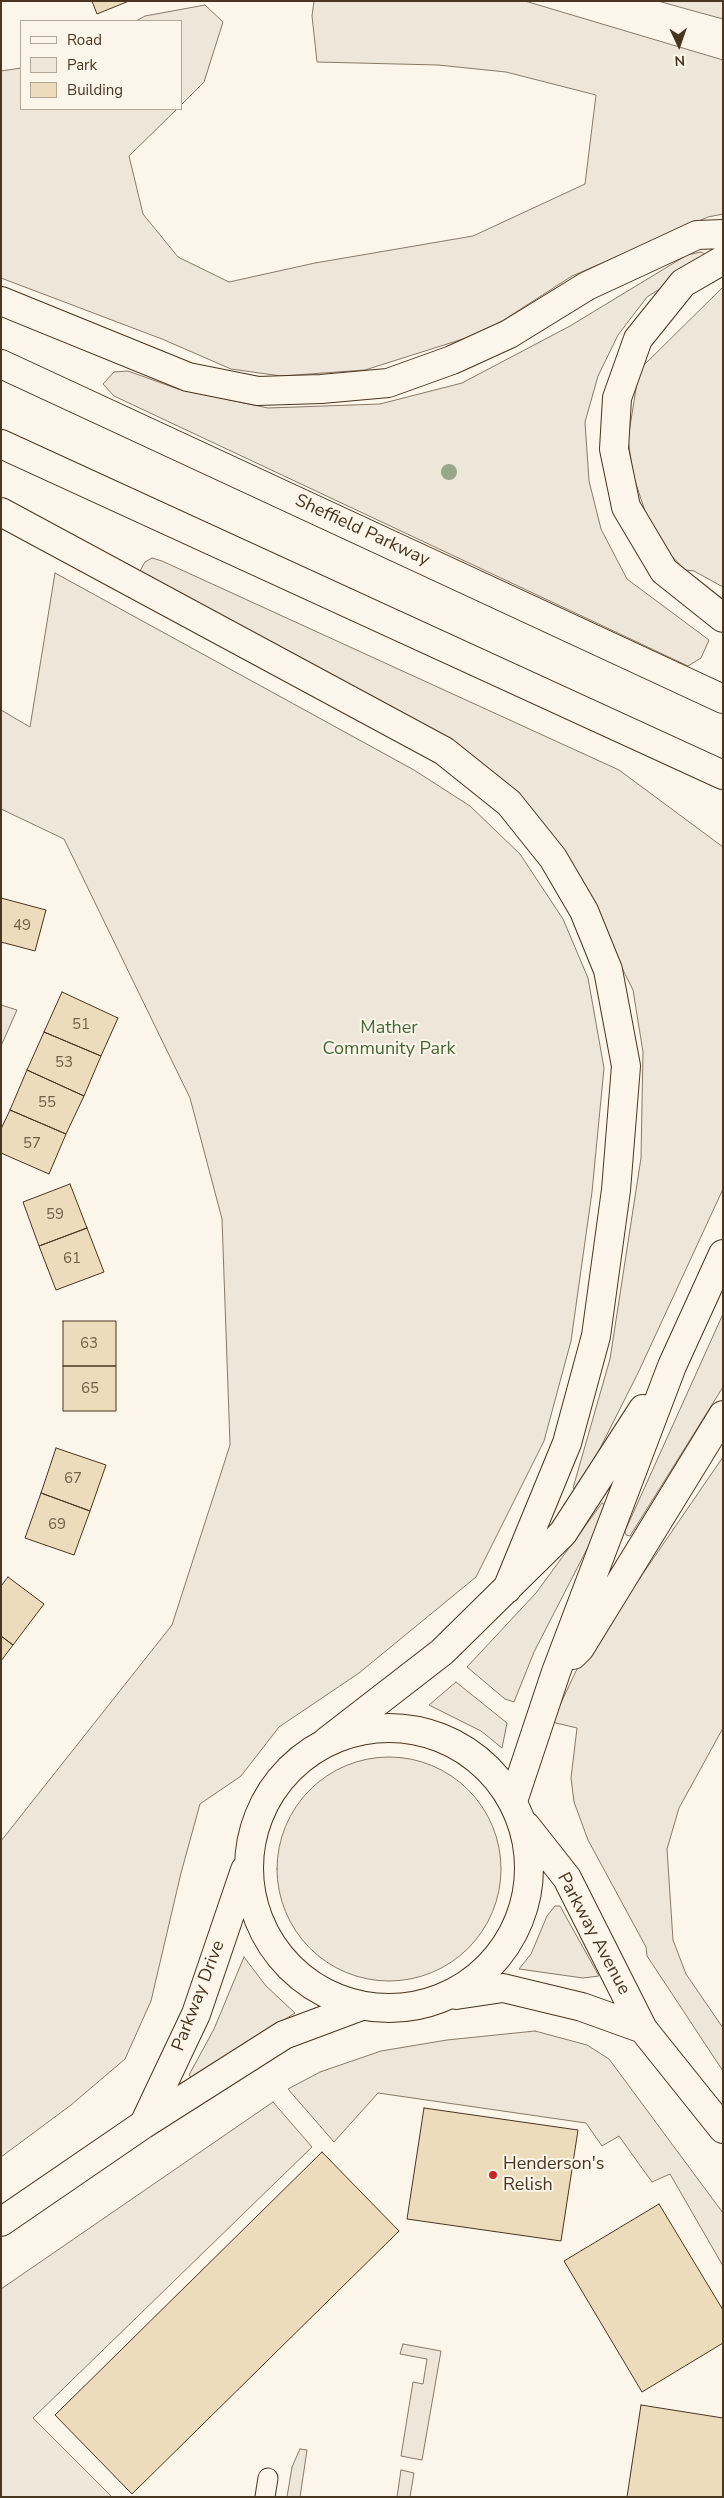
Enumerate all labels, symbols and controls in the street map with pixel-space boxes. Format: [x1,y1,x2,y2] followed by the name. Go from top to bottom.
[20,20,182,110] legend
[654,20,704,70] north arrow
[67,30,102,50] text: Road
[674,51,686,70] text: N
[67,55,97,75] text: Park
[67,80,123,100] text: Building
[291,490,433,572] street label: Sheffield Parkway
[13,917,31,935] house number: 49
[72,1016,90,1034] house number: 51
[322,1018,456,1060] park label: Mather Community Park
[55,1054,73,1072] house number: 53
[38,1094,56,1112] house number: 55
[23,1135,41,1153] house number: 57
[46,1206,64,1224] house number: 59
[63,1250,81,1268] house number: 61
[80,1335,98,1353] house number: 63
[81,1380,99,1398] house number: 65
[64,1470,82,1488] house number: 67
[48,1516,66,1534] house number: 69
[552,1869,634,1999] street label: Parkway Avenue
[168,1938,230,2054] street label: Parkway Drive
[503,2154,604,2196] place label: Henderson's Relish
[487,2169,499,2181] marker: Henderson's Relish

